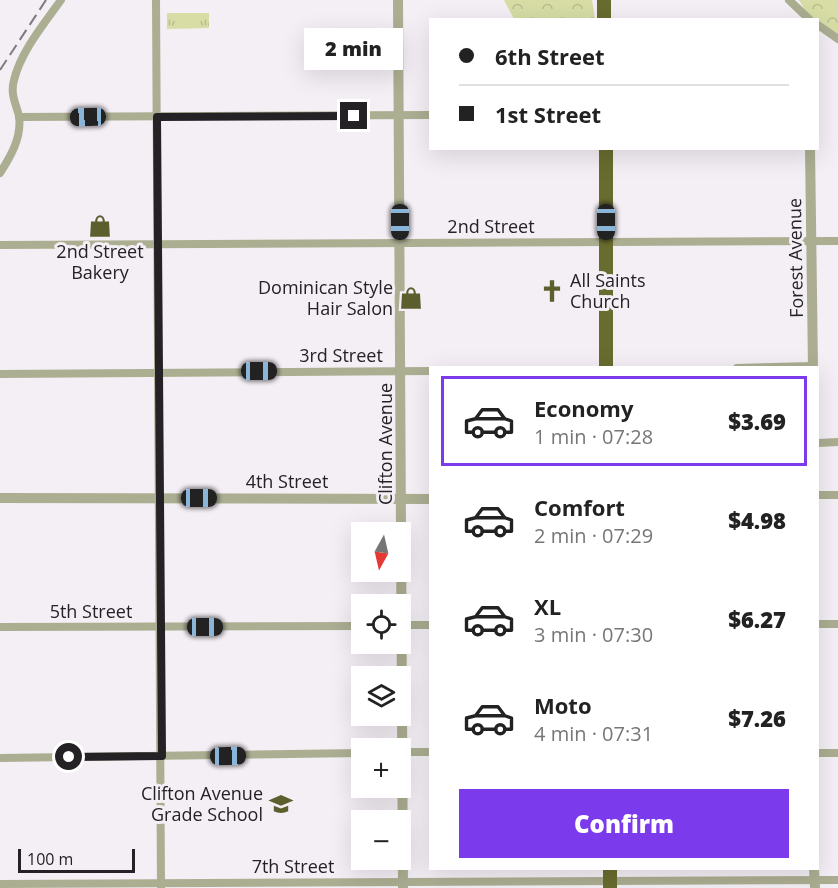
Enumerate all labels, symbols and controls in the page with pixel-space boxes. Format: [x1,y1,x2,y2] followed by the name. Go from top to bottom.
[304,29,404,71] callout: 2 min
[325,35,382,62] text: 2 min
[495,41,605,71] text: 6th Street
[495,99,601,129] text: 1st Street
[340,102,367,129] route end
[70,107,106,127] car
[782,198,808,318] street label: Forest Avenue
[391,204,409,240] car
[597,204,615,240] car
[87,213,113,239] shop icon: 2nd Street Bakery
[447,214,535,238] street label: 2nd Street
[56,239,144,284] place label: 2nd Street Bakery
[570,268,646,313] place label: All Saints Church
[258,275,393,320] place label: Dominican Style Hair Salon
[539,278,565,304] church icon: All Saints Church
[398,285,424,311] shop icon: Dominican Style Hair Salon
[299,343,383,367] street label: 3rd Street
[241,362,277,380] car
[373,383,397,505] street label: Clifton Avenue
[534,393,633,423] text: Economy
[462,394,516,448] icon: car
[728,406,786,436] text: $3.69
[534,423,653,450] text: 1 min · 07:28
[246,469,328,493] street label: 4th Street
[181,489,217,507] car
[534,492,625,522] text: Comfort
[462,493,516,547] icon: car
[728,505,786,535] text: $4.98
[351,522,411,582] north arrow
[351,522,411,870] map controls
[534,522,653,549] text: 2 min · 07:29
[534,591,561,621] text: XL
[462,592,516,646] icon: car
[351,594,411,654] button: locate
[50,599,132,623] street label: 5th Street
[728,604,786,634] text: $6.27
[187,618,223,636] car
[534,621,653,648] text: 3 min · 07:30
[351,666,411,726] button: layers
[534,690,592,720] text: Moto
[462,691,516,745] icon: car
[728,703,786,733] text: $7.26
[534,720,653,747] text: 4 min · 07:31
[351,738,411,798] button: +
[55,743,82,770] route start
[210,747,246,765] car
[141,781,263,826] place label: Clifton Avenue Grade School
[459,789,789,858] button: Confirm
[268,791,294,817] school or university icon: Clifton Avenue Grade School
[351,810,411,870] button: −
[18,846,135,874] scale bar
[27,848,73,870] text: 100 m
[252,854,334,878] street label: 7th Street

